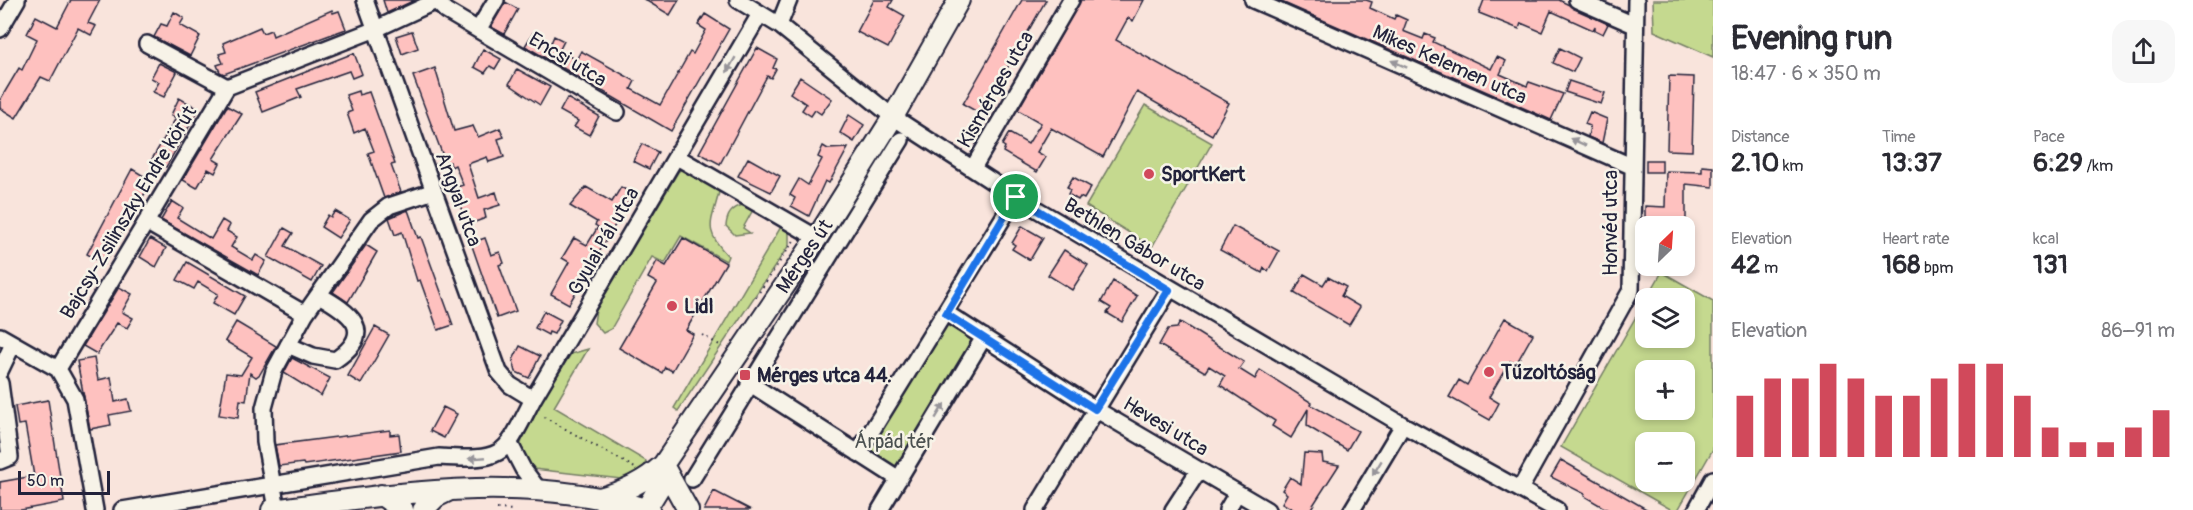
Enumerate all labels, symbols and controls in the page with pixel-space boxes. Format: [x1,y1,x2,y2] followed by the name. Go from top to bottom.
[1731,18,1892,59] text: Evening run
[1369,19,1531,110] street label: Mikes Kelemen utca
[2112,20,2175,83] button: share
[524,26,611,92] street label: Encsi utca
[952,26,1039,152] street label: Kismérges utca
[726,56,736,73] one-way arrow
[1390,59,1408,68] one-way arrow
[1731,61,1881,86] text: 18:47 · 6 × 350 m
[55,100,203,323] street label: Bajcsy-Zsilinszky Endre körút
[1731,127,1790,147] text: Distance
[1882,127,1915,147] text: Time
[2033,127,2065,147] text: Pace
[1569,138,1586,147] one-way arrow
[1731,147,1779,179] text: 2.10
[1882,147,1942,179] text: 13:37
[2033,147,2083,179] text: 6:29
[430,148,487,250] street label: Angyal utca
[1779,156,1804,176] text: km
[2083,156,2113,176] text: /km
[1161,162,1246,187] place label: SportKert
[1142,167,1156,181] marker: SportKert
[1598,170,1623,276] street label: Honvéd utca
[990,171,1041,222] pin
[999,180,1032,213] icon: arrive
[562,183,644,300] street label: Gyulai Pál utca
[1059,192,1210,297] street label: Bethlen Gábor utca
[771,214,839,298] street label: Mérges út
[1635,216,1695,276] north arrow
[1635,216,1695,492] map controls
[1731,229,1792,249] text: Elevation
[1882,229,1949,249] text: Heart rate
[2033,229,2059,249] text: kcal
[1731,249,1761,281] text: 42
[1882,249,1920,281] text: 168
[2033,249,2068,281] text: 131
[1761,258,1778,278] text: m
[1920,258,1954,278] text: bpm
[1635,288,1695,348] button: layers
[684,294,713,319] place label: Lidl
[665,299,679,313] marker: Lidl
[1731,318,1807,343] text: Elevation
[2101,318,2175,343] text: 86–91 m
[1500,360,1596,385] place label: Tűzoltóság
[1635,360,1695,420] button: +
[757,363,892,388] place label: Mérges utca 44.
[1482,365,1496,379] marker: Tűzoltóság
[738,368,752,382] marker: Mérges utca 44.
[1119,391,1213,462] street label: Hevesi utca
[935,402,945,419] one-way arrow
[854,429,934,454] park label: Árpád tér
[1635,432,1695,492] button: −
[467,453,486,462] one-way arrow
[1372,460,1383,476] one-way arrow
[18,468,110,496] scale bar
[27,471,64,491] text: 50 m

